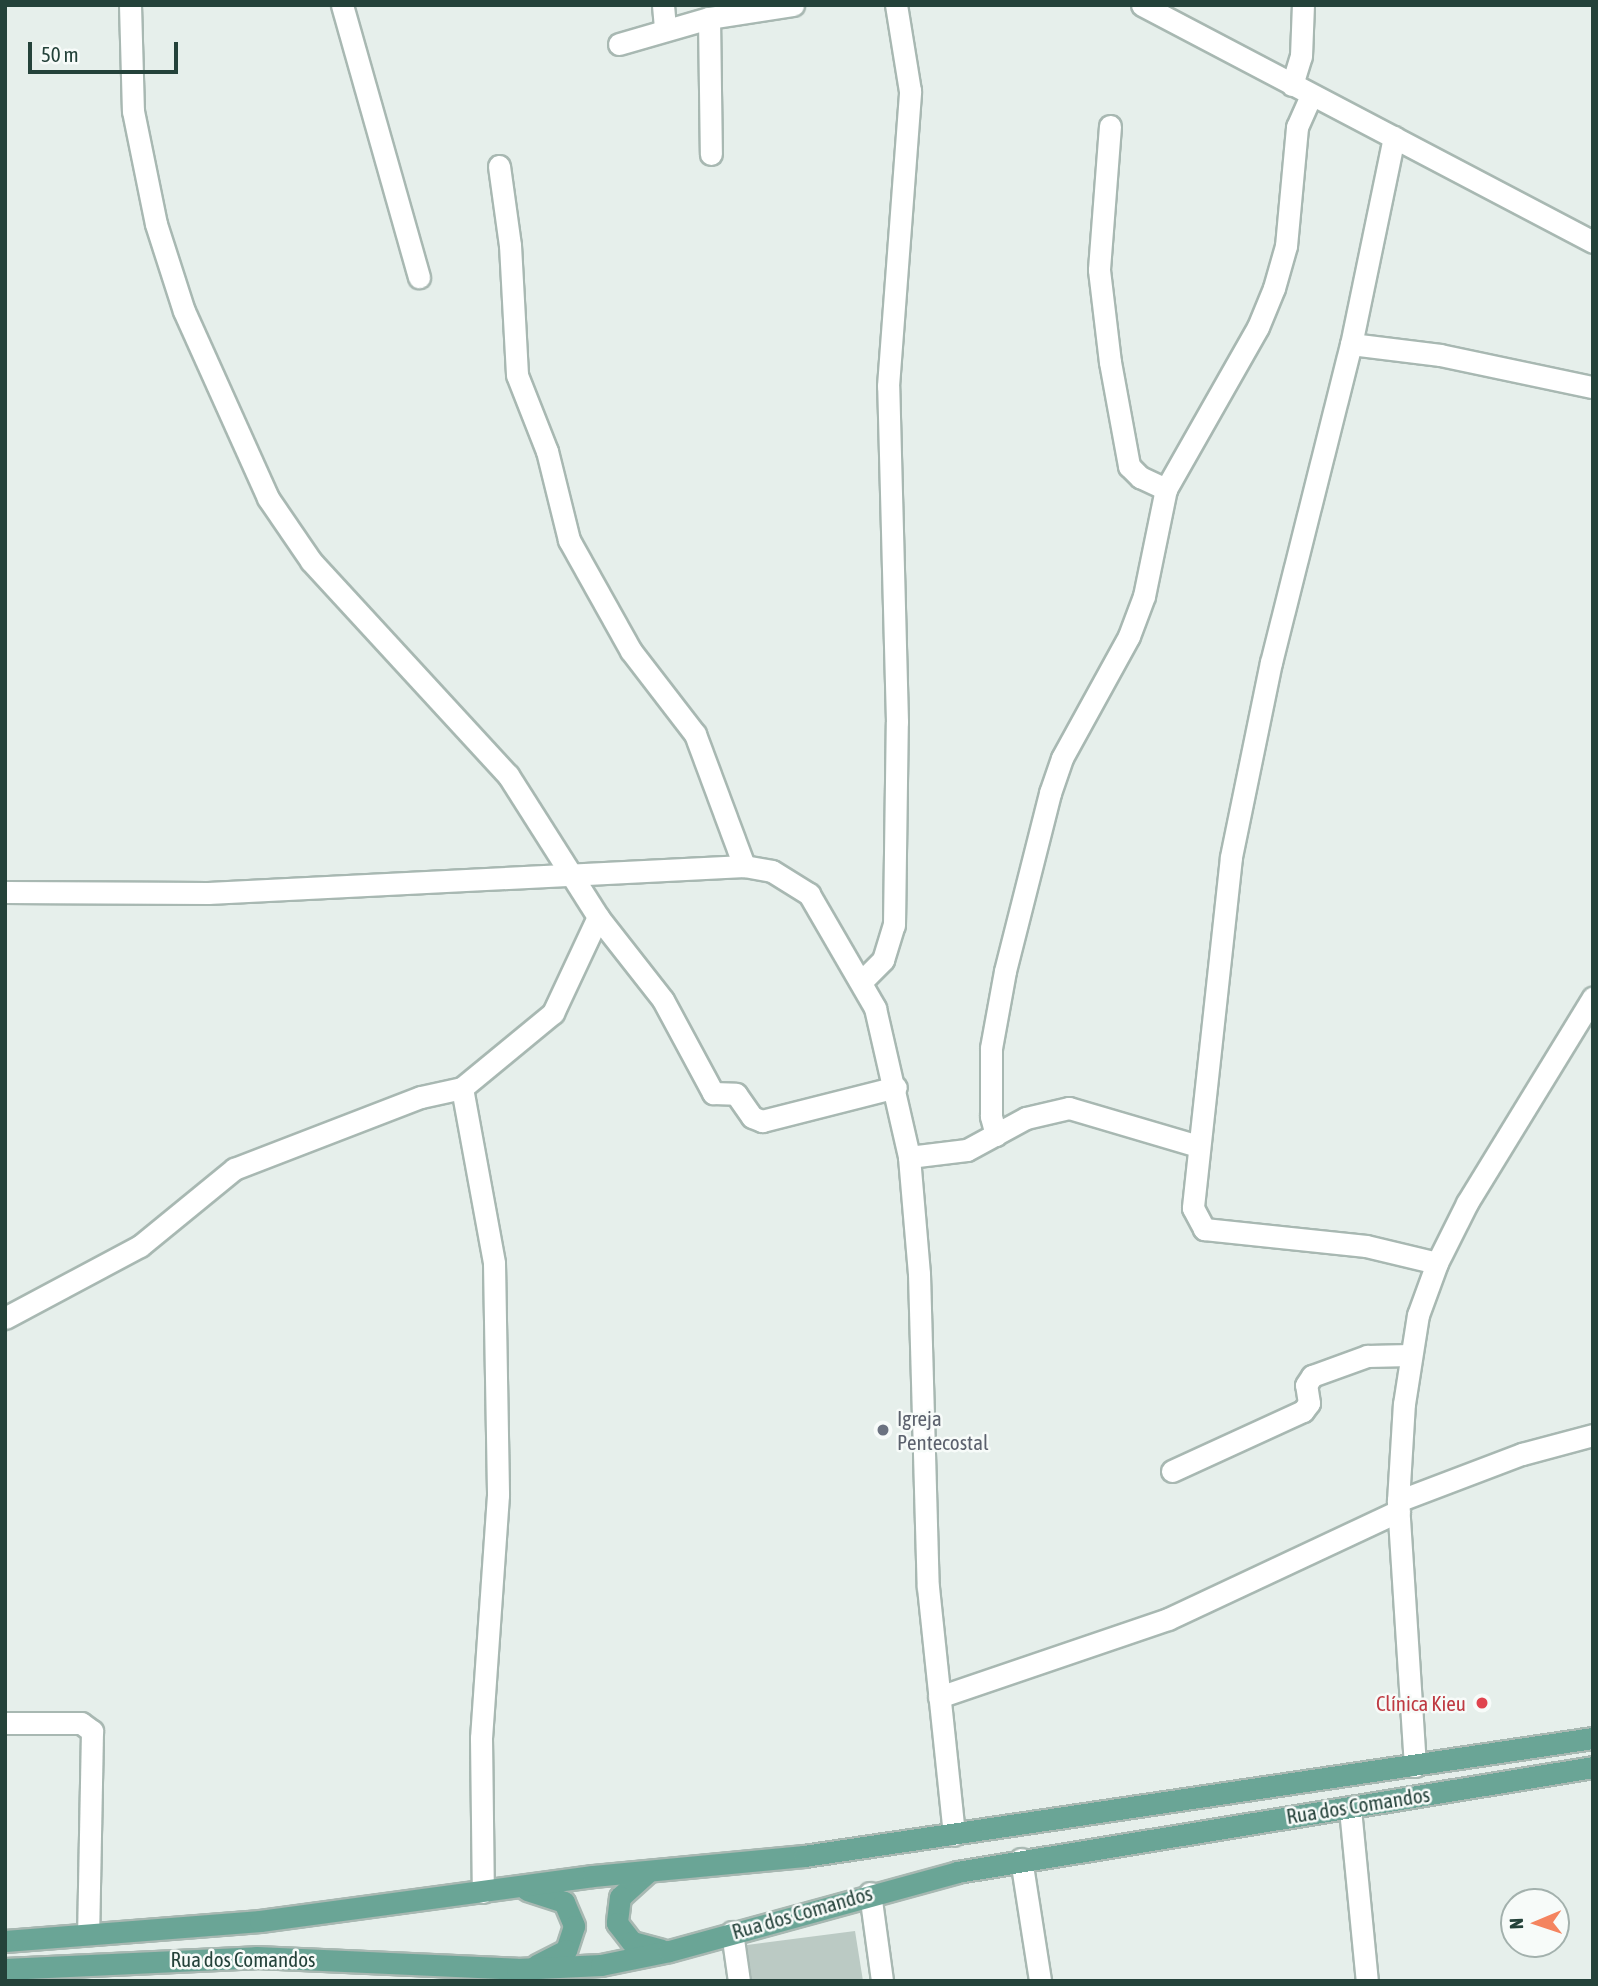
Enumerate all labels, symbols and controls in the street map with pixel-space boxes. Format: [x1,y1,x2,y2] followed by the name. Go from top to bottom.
[32,28,182,72] scale bar
[41,42,79,66] text: 50 m
[897,1405,988,1455] place label: Igreja Pentecostal
[875,1422,891,1438] marker: Igreja Pentecostal
[1376,1690,1466,1716] place label: Clínica Kieu
[1472,1693,1492,1713] marker: Clínica Kieu
[1284,1781,1432,1829] street label: Rua dos Comandos
[729,1880,875,1944] street label: Rua dos Comandos
[1500,1888,1570,1958] north arrow
[1505,1918,1527,1930] text: N
[170,1946,316,1972] street label: Rua dos Comandos

